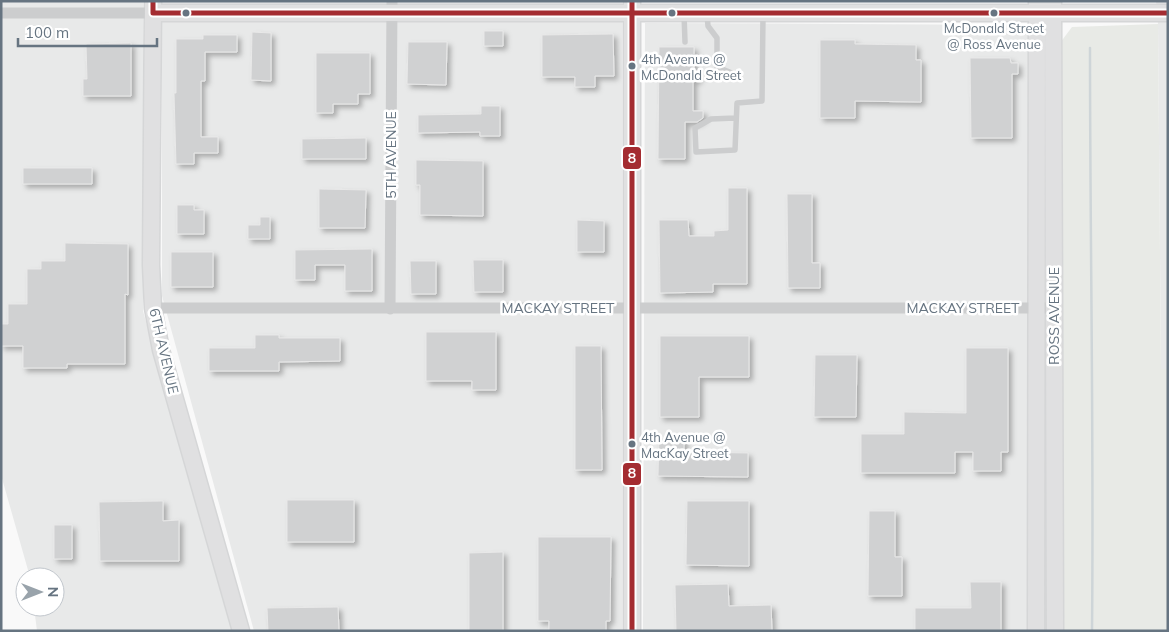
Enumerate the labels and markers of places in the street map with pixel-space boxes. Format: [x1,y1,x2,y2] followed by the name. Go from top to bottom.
[181,8,191,18] unlabelled marker
[667,8,677,18] unlabelled marker
[989,8,999,18] marker: McDonald Street @ Ross Avenue
[944,20,1045,52] place label: McDonald Street @ Ross Avenue
[641,51,742,83] place label: 4th Avenue @ McDonald Street
[627,61,637,71] marker: 4th Avenue @ McDonald Street
[641,429,729,461] place label: 4th Avenue @ MacKay Street
[627,439,637,449] marker: 4th Avenue @ MacKay Street

